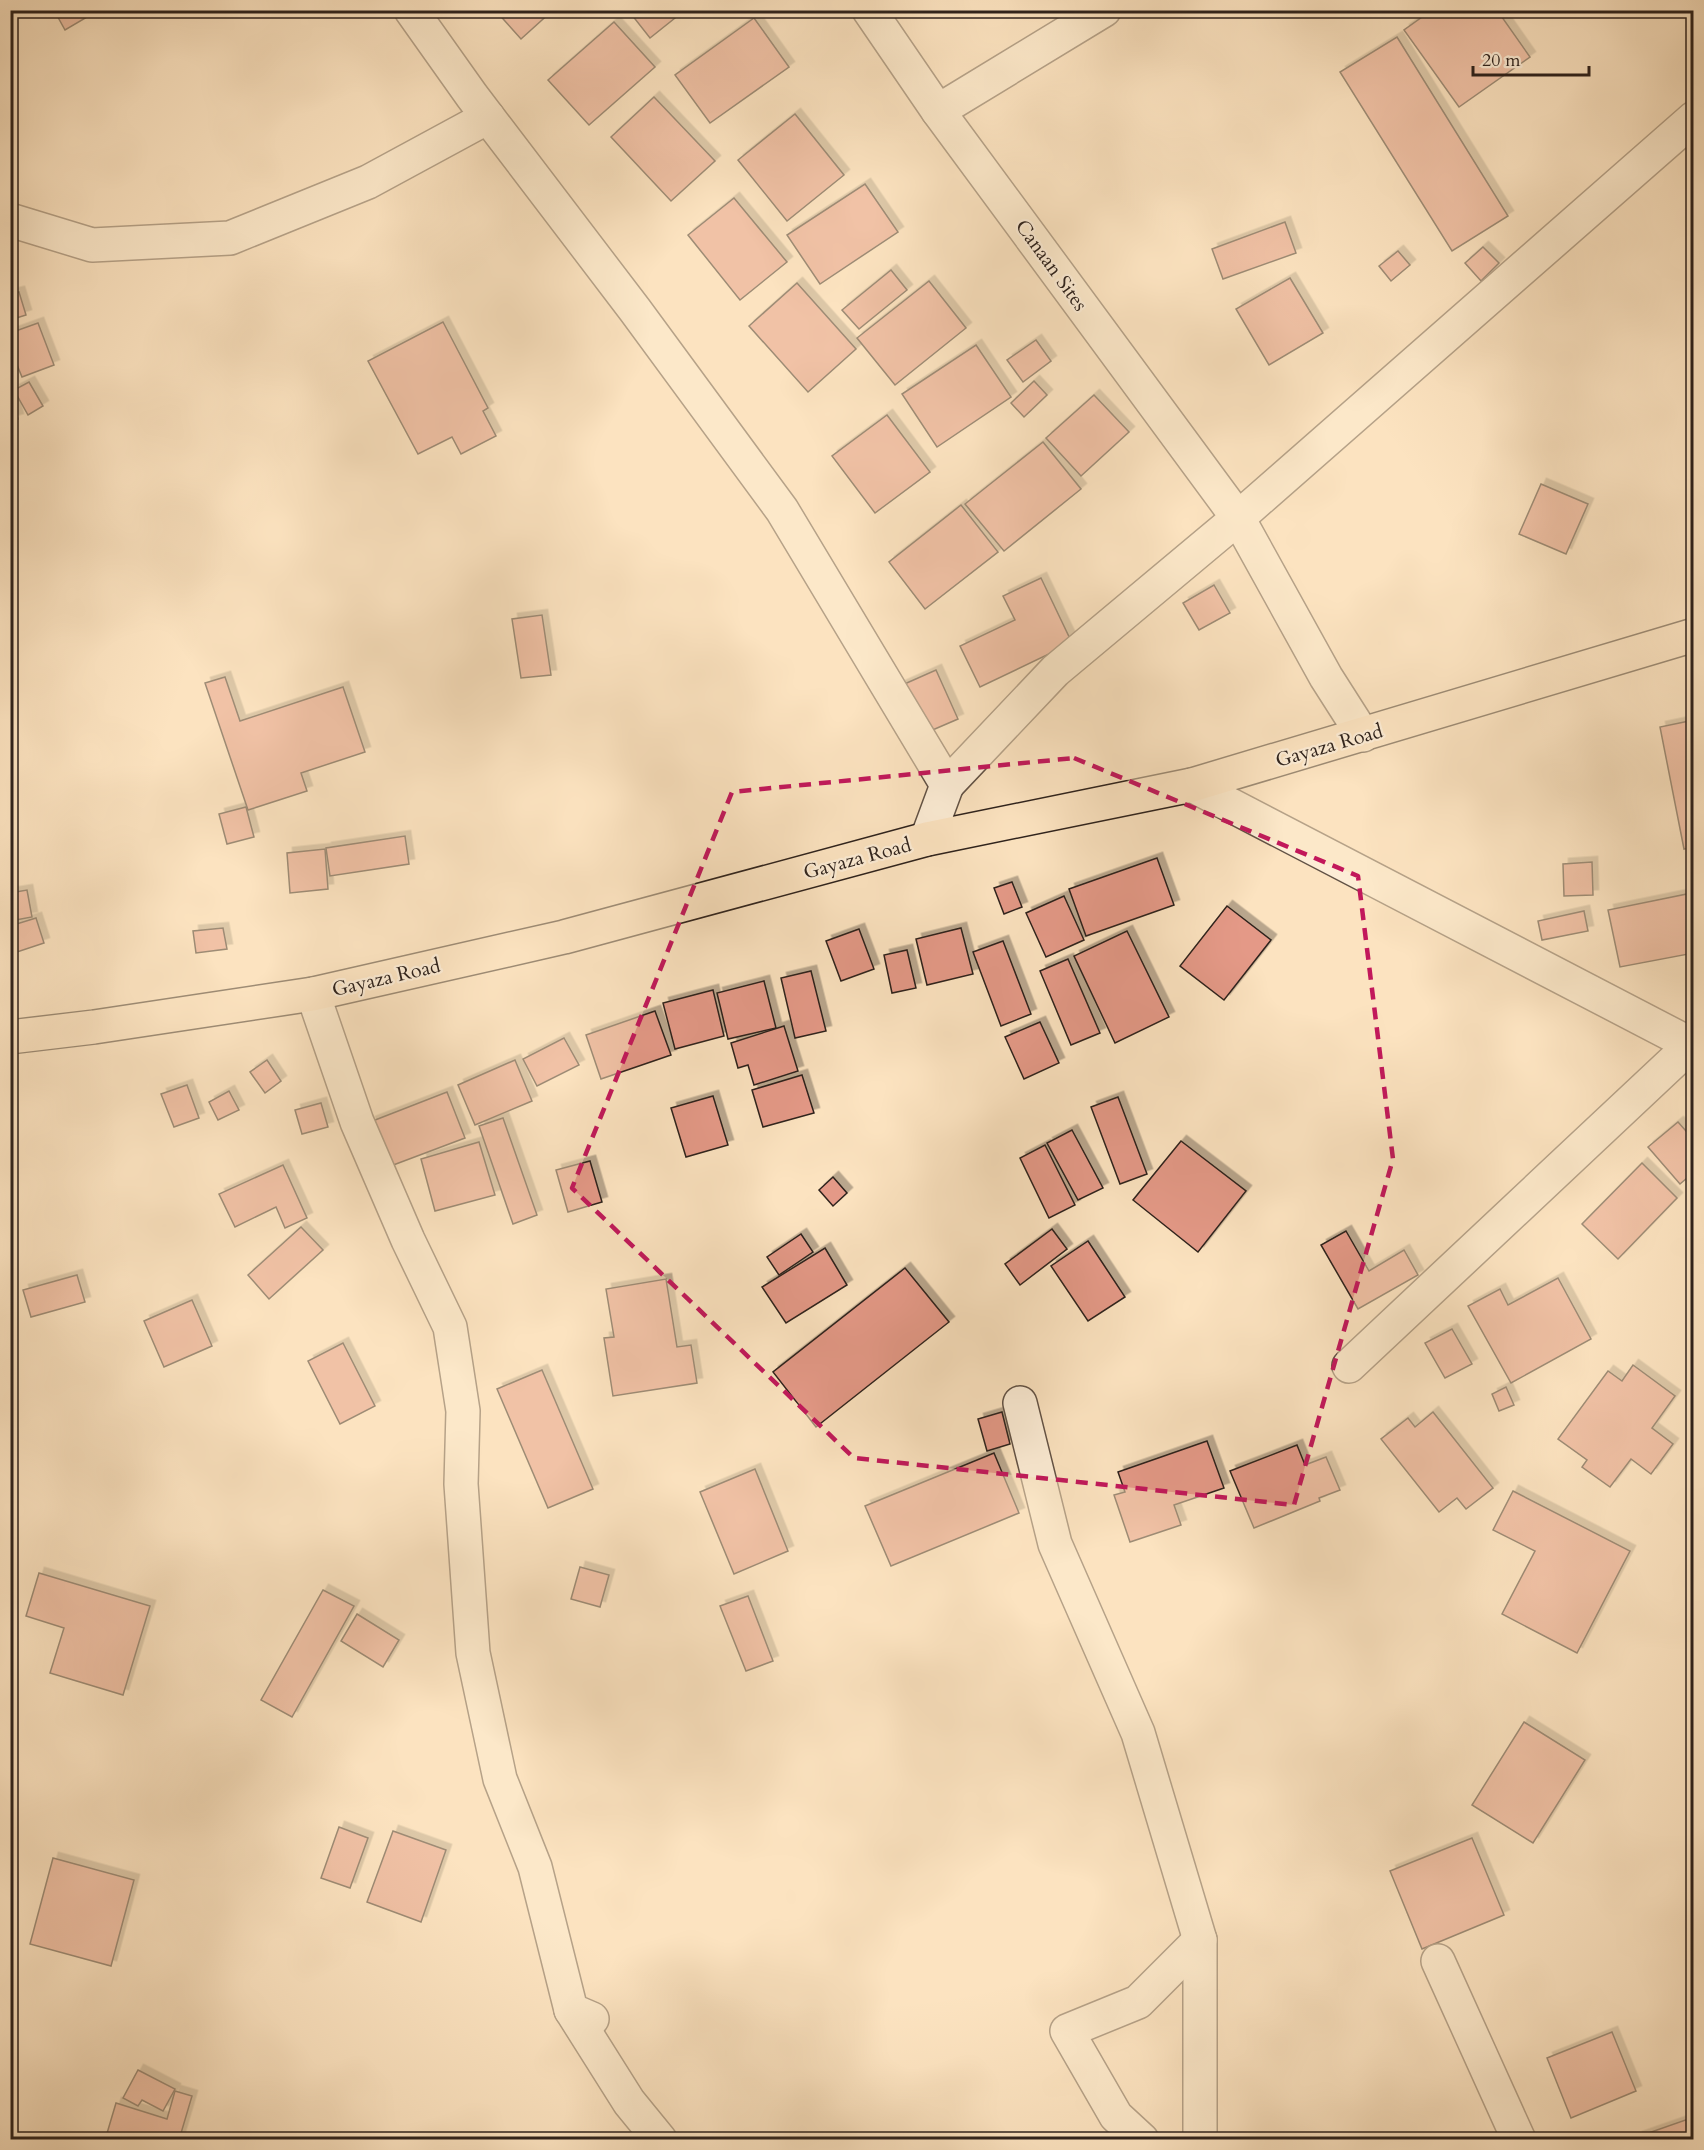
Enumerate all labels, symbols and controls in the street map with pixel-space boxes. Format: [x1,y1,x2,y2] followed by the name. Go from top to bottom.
[1473,39,1588,77] scale bar
[1482,48,1521,73] text: 20 m
[1009,214,1094,317] street label: Canaan Sites
[1272,717,1386,774] street label: Gayaza Road
[800,831,914,886] street label: Gayaza Road
[329,952,443,1003] street label: Gayaza Road

